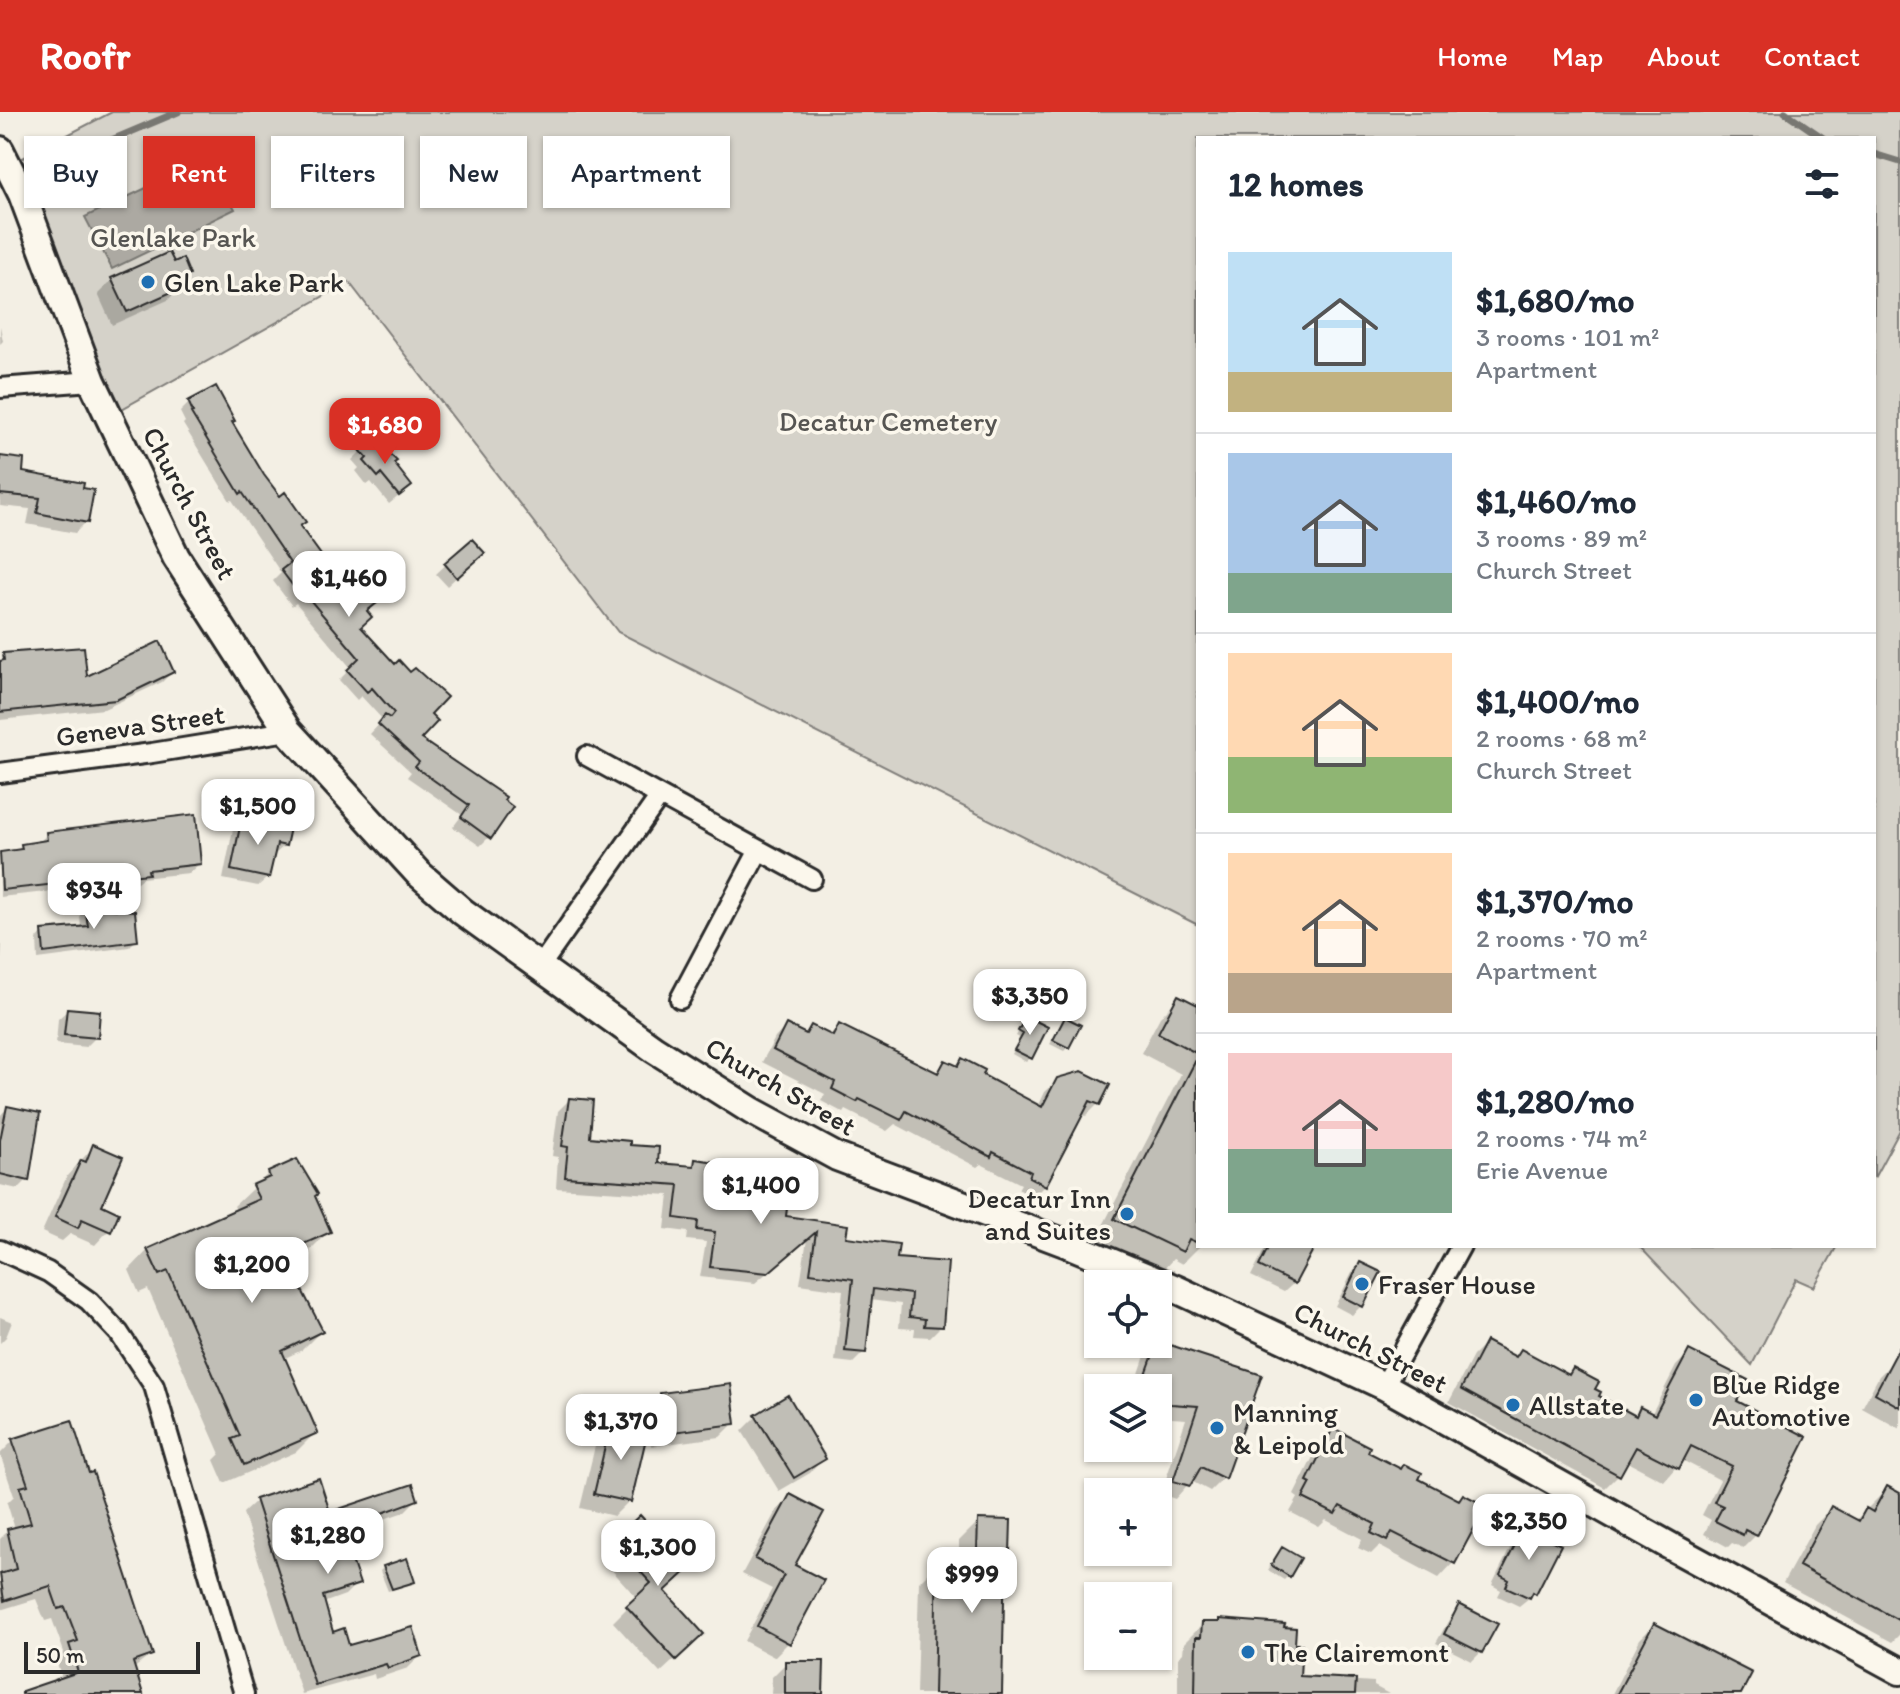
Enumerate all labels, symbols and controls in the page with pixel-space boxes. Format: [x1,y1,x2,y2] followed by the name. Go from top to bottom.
[40,33,130,79] text: Roofr
[1437,39,1508,73] text: Home
[1552,39,1603,73] text: Map
[1647,39,1720,73] text: About
[1764,39,1860,73] text: Contact
[24,136,127,208] chip: Buy
[143,136,255,208] chip: Rent
[271,136,404,208] chip: Filters
[420,136,527,208] chip: New
[543,136,730,208] chip: Apartment
[1800,162,1844,206] icon: filters
[1228,164,1364,205] text: 12 homes
[90,220,257,254] park label: Glenlake Park
[164,265,344,299] place label: Glen Lake Park
[139,273,157,291] marker: Glen Lake Park
[1476,280,1635,321] text: $1,680/mo
[1292,284,1388,380] icon: home
[1476,321,1659,353] text: 3 rooms · 101 m²
[1476,353,1597,385] text: Apartment
[320,398,450,466] pin: $1,680
[779,404,997,438] park label: Decatur Cemetery
[347,408,423,440] text: $1,680
[136,421,244,585] street label: Church Street
[1476,481,1637,522] text: $1,460/mo
[1292,485,1388,581] icon: home
[1476,522,1647,554] text: 3 rooms · 89 m²
[284,551,414,619] pin: $1,460
[1476,554,1632,586] text: Church Street
[311,561,387,593] text: $1,460
[1476,681,1640,722] text: $1,400/mo
[1292,685,1388,781] icon: home
[53,696,227,754] street label: Geneva Street
[1476,722,1647,754] text: 2 rooms · 68 m²
[1476,754,1632,786] text: Church Street
[193,779,323,847] pin: $1,500
[219,789,297,821] text: $1,500
[47,863,141,931] pin: $934
[66,873,122,905] text: $934
[1476,881,1634,922] text: $1,370/mo
[1292,885,1388,981] icon: home
[1476,922,1648,954] text: 2 rooms · 70 m²
[1476,954,1597,986] text: Apartment
[965,969,1095,1037] pin: $3,350
[991,979,1069,1011] text: $3,350
[700,1029,862,1143] street label: Church Street
[1476,1081,1635,1122] text: $1,280/mo
[1292,1085,1388,1181] icon: home
[1476,1122,1647,1154] text: 2 rooms · 74 m²
[1476,1154,1608,1186] text: Erie Avenue
[696,1158,826,1226] pin: $1,400
[721,1168,801,1200] text: $1,400
[968,1181,1111,1247] place label: Decatur Inn and Suites
[1118,1205,1136,1223] marker: Decatur Inn and Suites
[187,1237,317,1305] pin: $1,200
[213,1247,291,1279] text: $1,200
[1378,1267,1536,1301] place label: Fraser House
[1084,1270,1172,1670] map controls
[1084,1270,1172,1358] button: locate
[1353,1275,1371,1293] marker: Fraser House
[1288,1294,1454,1400] street label: Church Street
[1712,1367,1851,1433] place label: Blue Ridge Automotive
[1084,1374,1172,1462] button: layers
[1529,1388,1624,1422] place label: Allstate
[1687,1391,1705,1409] marker: Blue Ridge Automotive
[556,1394,686,1462] pin: $1,370
[1233,1395,1344,1461] place label: Manning & Leipold
[1504,1396,1522,1414] marker: Allstate
[584,1404,658,1436] text: $1,370
[1208,1419,1226,1437] marker: Manning & Leipold
[1084,1478,1172,1566] button: +
[1464,1494,1594,1562] pin: $2,350
[1491,1504,1567,1536] text: $2,350
[263,1508,393,1576] pin: $1,280
[290,1518,366,1550] text: $1,280
[593,1520,723,1588] pin: $1,300
[619,1530,697,1562] text: $1,300
[925,1547,1019,1615] pin: $999
[945,1557,999,1589] text: $999
[1084,1582,1172,1670] button: −
[1264,1635,1449,1669] place label: The Clairemont
[24,1638,200,1674] scale bar
[36,1642,85,1669] text: 50 m
[1239,1643,1257,1661] marker: The Clairemont

